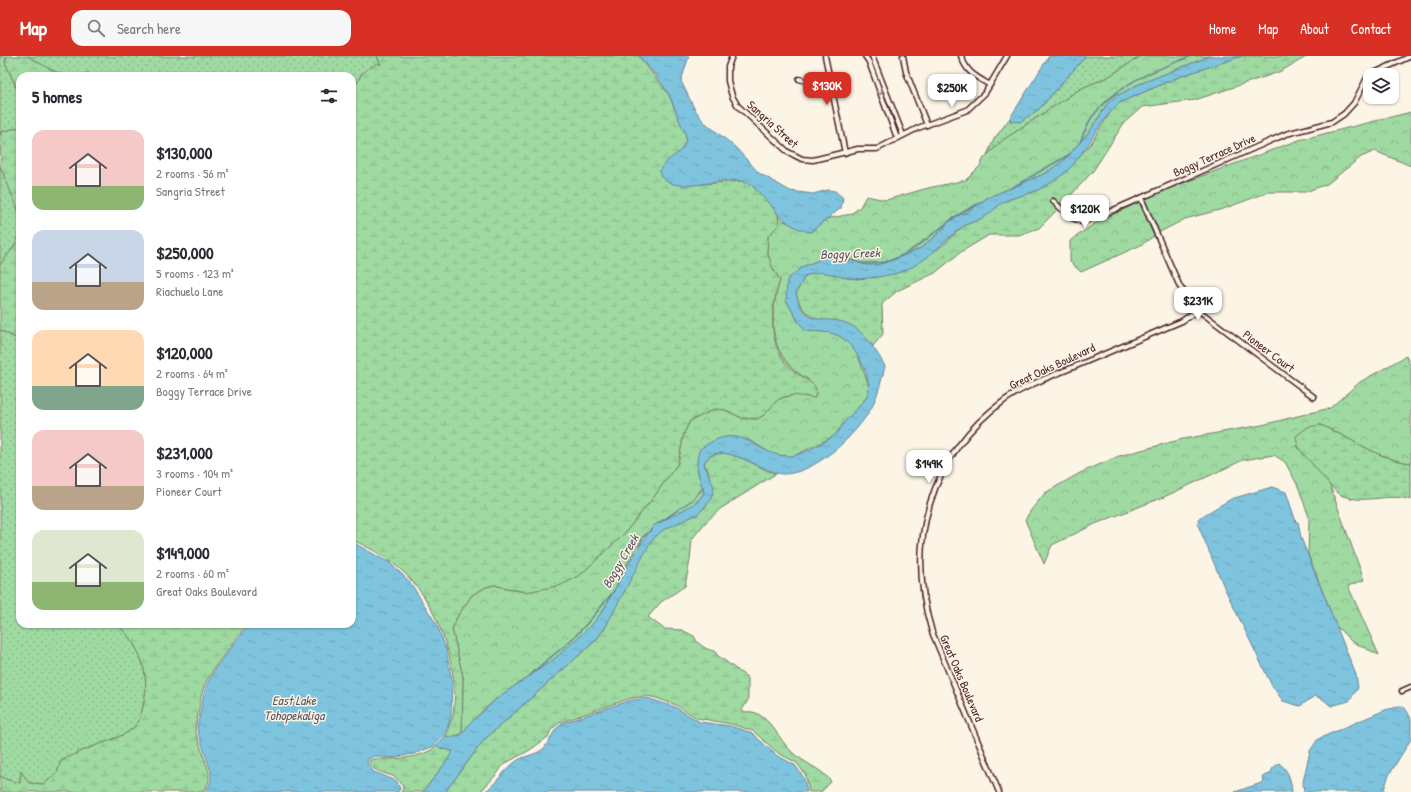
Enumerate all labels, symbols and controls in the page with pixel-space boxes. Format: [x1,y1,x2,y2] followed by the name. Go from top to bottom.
[71,10,351,46] search box
[20,15,47,41] text: Map
[85,17,107,39] icon: search
[117,18,181,39] text: Search here
[1209,19,1236,38] text: Home
[1258,19,1278,38] text: Map
[1300,19,1329,38] text: About
[1351,19,1391,38] text: Contact
[1363,68,1399,104] map controls
[1363,68,1399,104] button: layers
[799,72,855,106] pin: $130K
[924,74,980,108] pin: $250K
[812,76,842,94] text: $130K
[937,78,967,96] text: $250K
[32,85,82,108] text: 5 homes
[318,85,340,107] icon: filters
[875,88,883,95] one-way arrow
[744,96,803,152] street label: Sangria Street
[1170,129,1258,181] street label: Boggy Terrace Drive
[156,141,212,164] text: $130,000
[64,146,112,194] icon: home
[156,164,229,182] text: 2 rooms · 56 m²
[156,182,225,200] text: Sangria Street
[1057,195,1113,229] pin: $120K
[1070,199,1100,217] text: $120K
[156,241,214,264] text: $250,000
[820,243,882,264] water label: Boggy Creek
[64,246,112,294] icon: home
[156,264,234,282] text: 5 rooms · 123 m²
[156,282,223,300] text: Riachuelo Lane
[1170,287,1226,321] pin: $231K
[1183,291,1213,309] text: $231K
[1240,326,1299,377] street label: Pioneer Court
[1006,339,1098,393] street label: Great Oaks Boulevard
[156,341,213,364] text: $120,000
[64,346,112,394] icon: home
[156,364,228,382] text: 2 rooms · 64 m²
[156,382,252,400] text: Boggy Terrace Drive
[156,441,213,464] text: $231,000
[64,446,112,494] icon: home
[901,450,957,484] pin: $149K
[915,454,943,472] text: $149K
[156,464,233,482] text: 3 rooms · 104 m²
[156,482,222,500] text: Pioneer Court
[597,529,644,592] water label: Boggy Creek
[156,541,210,564] text: $149,000
[64,546,112,594] icon: home
[156,564,229,582] text: 2 rooms · 60 m²
[156,582,257,600] text: Great Oaks Boulevard
[936,632,988,724] street label: Great Oaks Boulevard
[264,691,326,725] water label: East Lake Tohopekaliga

